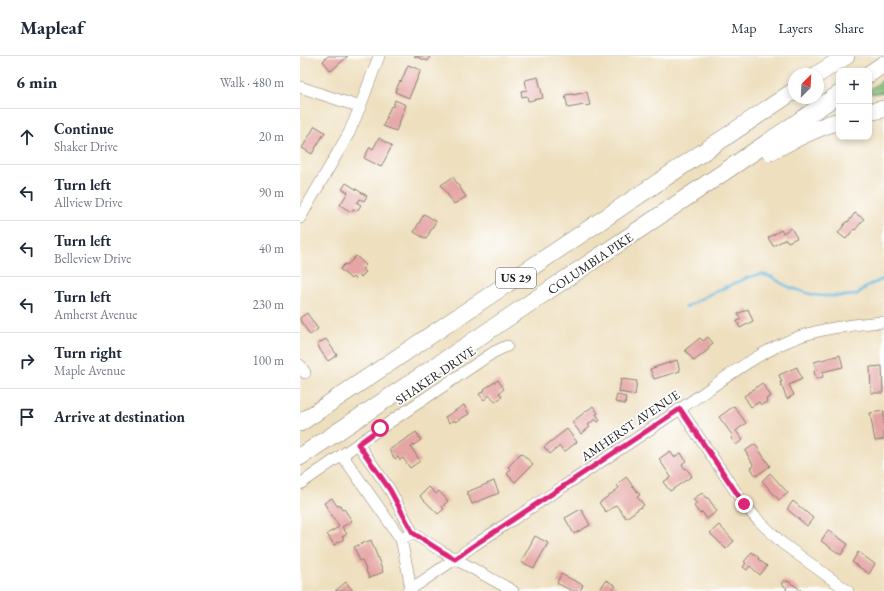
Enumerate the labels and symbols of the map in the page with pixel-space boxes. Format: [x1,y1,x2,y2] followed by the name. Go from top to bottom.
[788,68,824,104] north arrow
[544,229,636,298] street label: COLUMBIA PIKE
[496,268,536,288] road number: US 29
[392,342,479,409] street label: SHAKER DRIVE
[577,386,683,465] street label: AMHERST AVENUE
[371,419,389,437] route start
[735,495,753,513] route end

